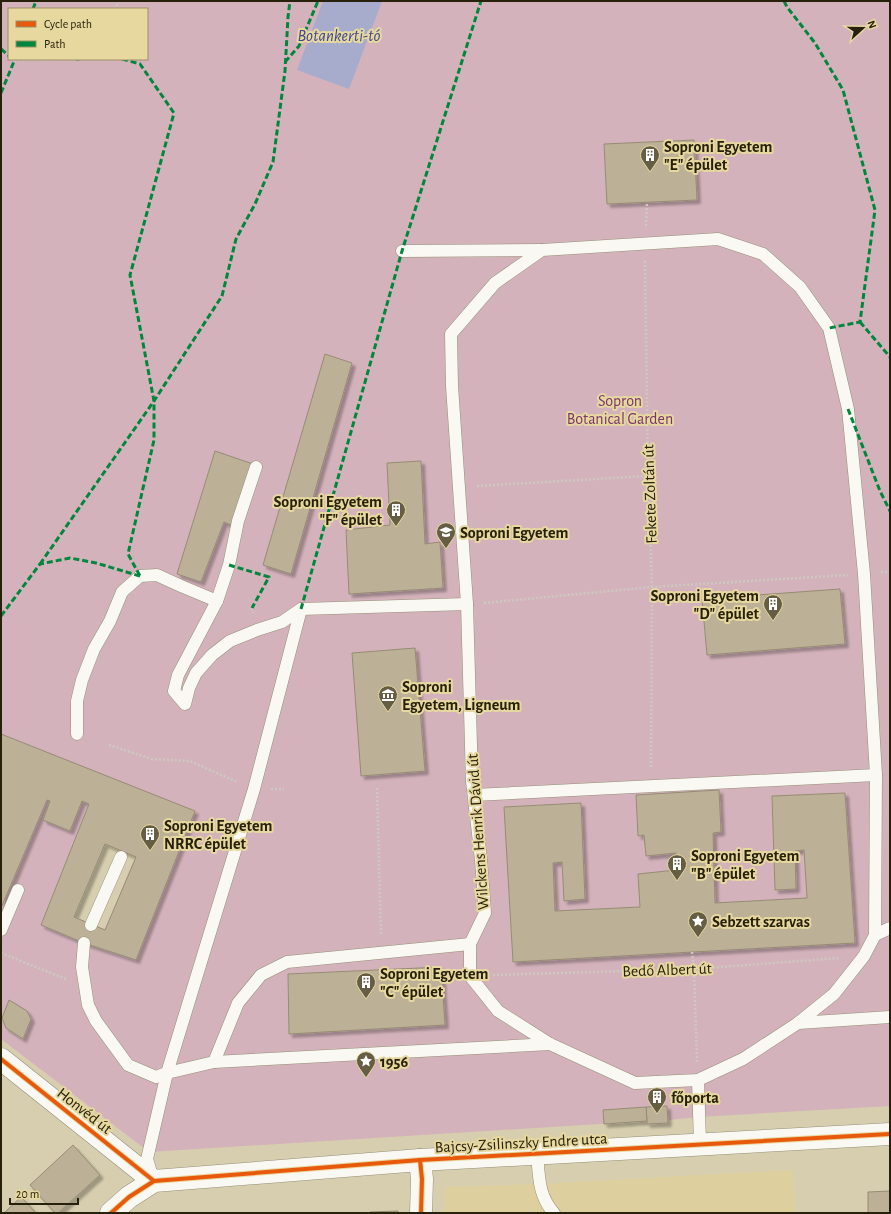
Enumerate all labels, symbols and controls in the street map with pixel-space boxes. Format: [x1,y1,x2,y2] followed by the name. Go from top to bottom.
[8,8,148,60] legend
[843,8,883,48] north arrow
[44,18,92,31] text: Cycle path
[865,19,878,30] text: N
[298,27,380,44] water label: Botankerti-tó
[44,38,66,50] text: Path
[664,139,772,173] place label: Soproni Egyetem "E" épület
[639,144,661,172] building icon: Soproni Egyetem "E" épület
[567,393,673,427] park label: Sopron Botanical Garden
[640,444,660,544] street label: Fekete Zoltán út
[274,494,383,528] place label: Soproni Egyetem "F" épület
[385,499,407,527] building icon: Soproni Egyetem "F" épület
[435,521,457,549] school or university icon: Soproni Egyetem
[460,525,568,542] place label: Soproni Egyetem
[651,588,760,622] place label: Soproni Egyetem "D" épület
[762,593,784,621] building icon: Soproni Egyetem "D" épület
[402,679,521,714] place label: Soproni Egyetem, Ligneum
[377,684,399,712] museum icon: Soproni Egyetem, Ligneum
[465,753,491,911] street label: Wilckens Henrik Dávid út
[164,818,272,852] place label: Soproni Egyetem NRRC épület
[139,823,161,851] building icon: Soproni Egyetem NRRC épület
[691,848,799,882] place label: Soproni Egyetem "B" épület
[666,853,688,881] building icon: Soproni Egyetem "B" épület
[687,910,709,938] place icon: Sebzett szarvas
[712,914,810,930] place label: Sebzett szarvas
[622,960,712,980] street label: Bedő Albert út
[380,966,488,1000] place label: Soproni Egyetem "C" épület
[355,971,377,999] building icon: Soproni Egyetem "C" épület
[355,1050,377,1078] place icon: 1956
[380,1054,408,1070] place label: 1956
[54,1085,115,1137] street label: Honvéd út
[646,1086,668,1114] building icon: főporta
[671,1090,719,1106] place label: főporta
[434,1130,608,1157] street label: Bajcsy-Zsilinszky Endre utca
[10,1180,78,1206] scale bar
[16,1188,39,1200] text: 20 m

